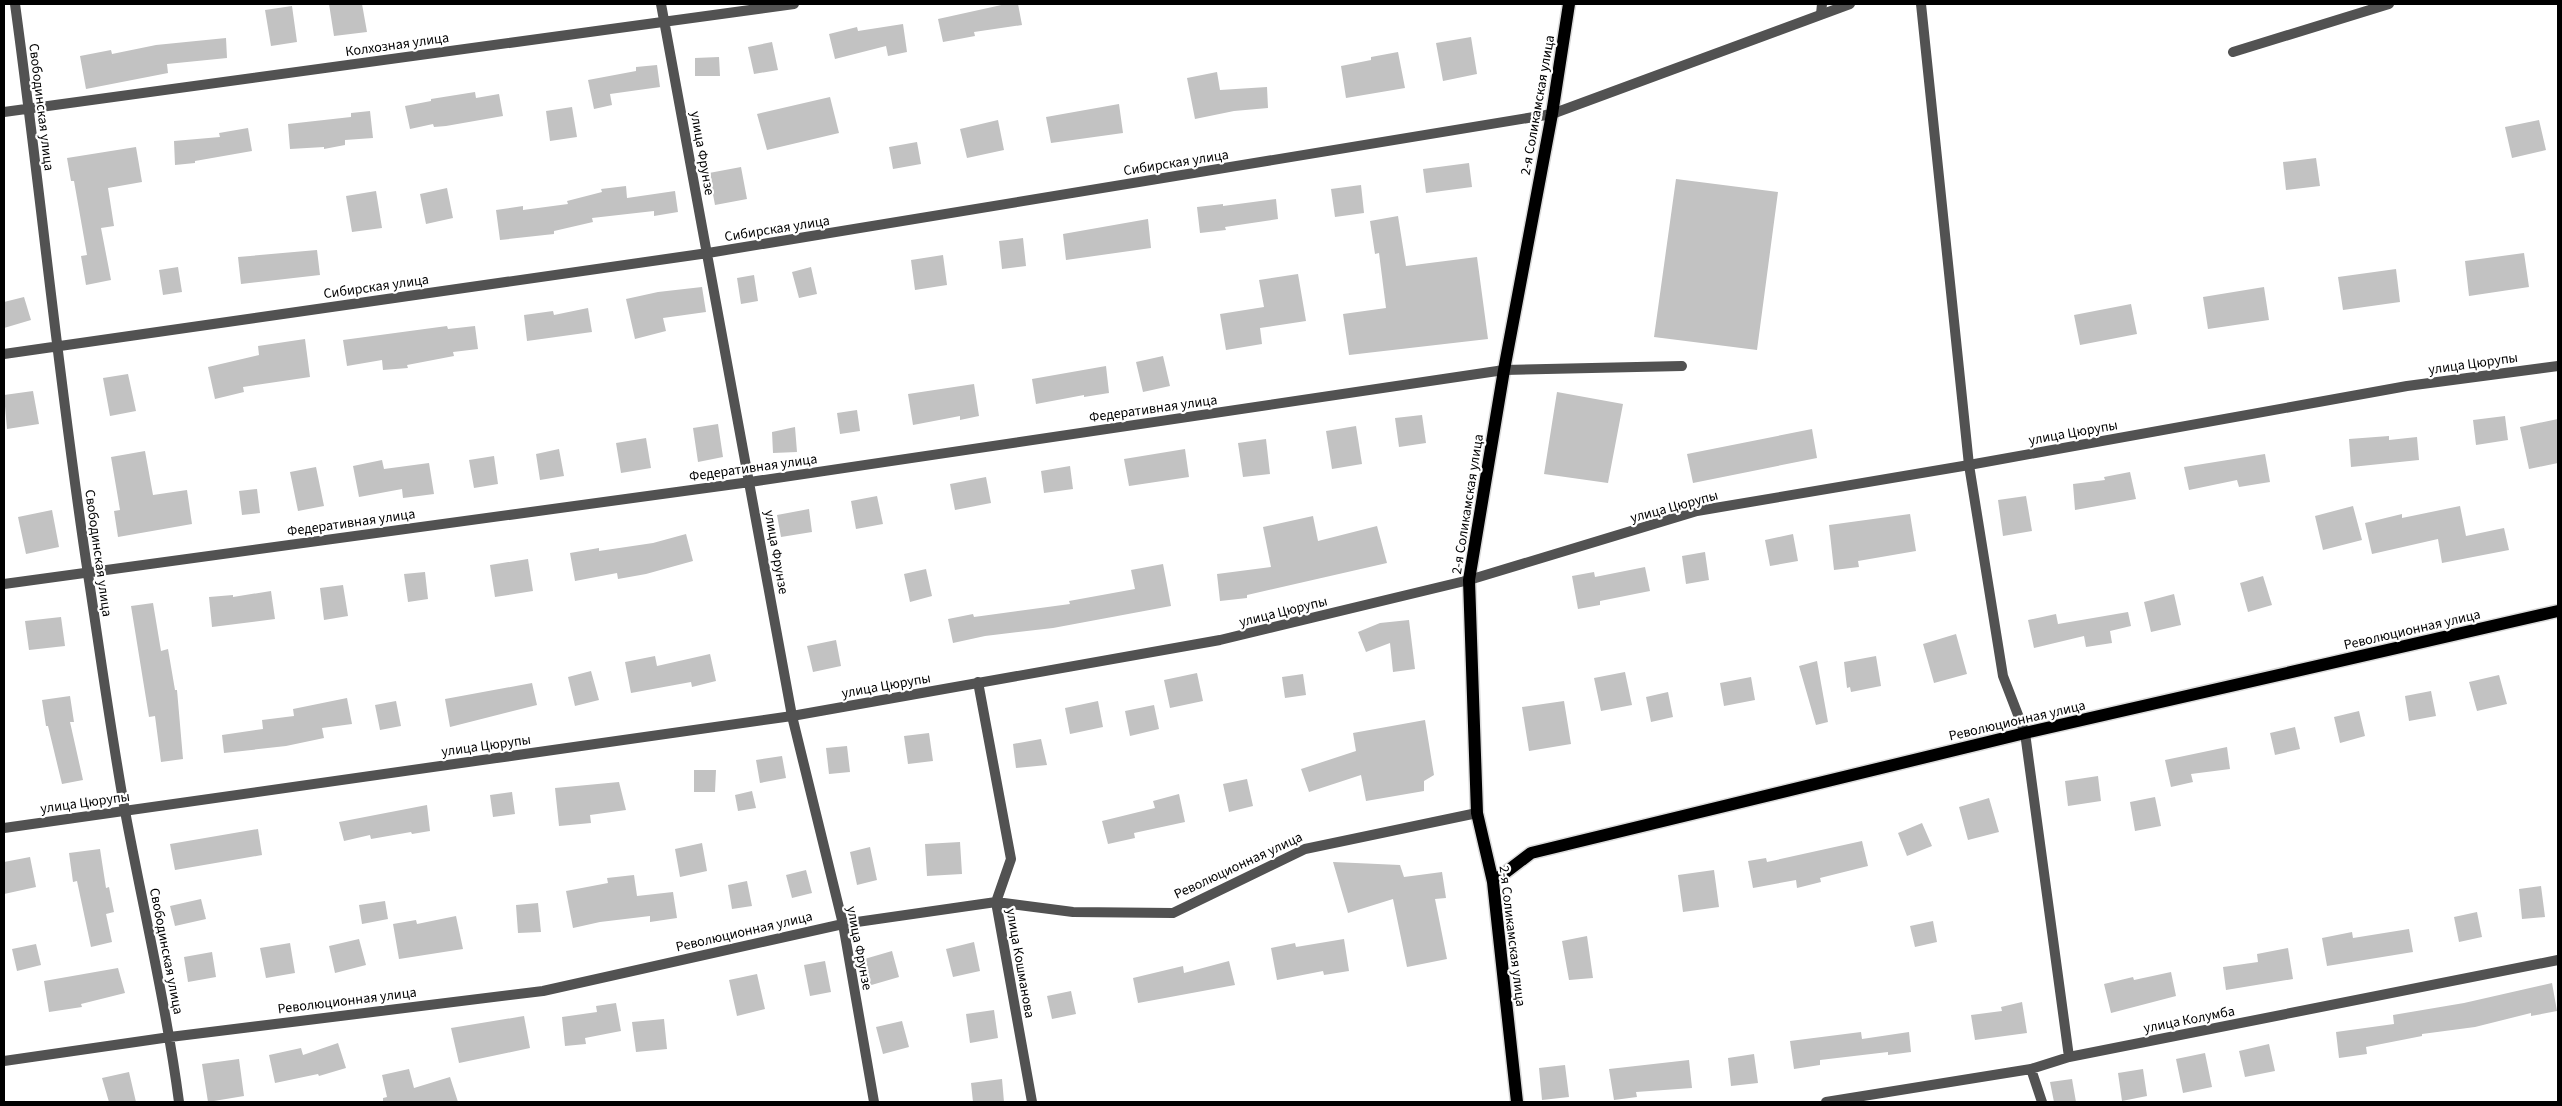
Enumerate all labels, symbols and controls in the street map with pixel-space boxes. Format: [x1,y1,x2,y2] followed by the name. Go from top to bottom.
[344,28,450,62] street label: Колхозная улица
[1516,34,1560,177] street label: 2-я Соликамская улица
[23,42,59,172] street label: Свободинская улица
[685,109,719,197] street label: улица Фрунзе
[1122,145,1230,181] street label: Сибирская улица
[723,211,831,247] street label: Сибирская улица
[322,270,430,304] street label: Сибирская улица
[2427,348,2519,380] street label: улица Цюрупы
[1088,390,1218,428] street label: Федеративная улица
[2027,415,2119,451] street label: улица Цюрупы
[1447,433,1489,576] street label: 2-я Соликамская улица
[688,449,818,487] street label: Федеративная улица
[1628,486,1720,528] street label: улица Цюрупы
[79,488,117,618] street label: Свободинская улица
[286,504,416,542] street label: Федеративная улица
[759,508,793,596] street label: улица Фрунзе
[1237,591,1329,633] street label: улица Цюрупы
[2342,605,2483,655] street label: Революционная улица
[840,668,932,704] street label: улица Цюрупы
[1947,696,2088,746] street label: Революционная улица
[440,730,532,762] street label: улица Цюрупы
[39,787,131,819] street label: улица Цюрупы
[1171,827,1306,905] street label: Революционная улица
[1493,865,1531,1008] street label: 2-я Соликамская улица
[144,886,188,1016] street label: Свободинская улица
[841,904,877,992] street label: улица Фрунзе
[674,907,815,957] street label: Революционная улица
[1001,907,1040,1020] street label: улица Кошманова
[277,983,418,1019] street label: Революционная улица
[2142,1001,2236,1039] street label: улица Колумба

